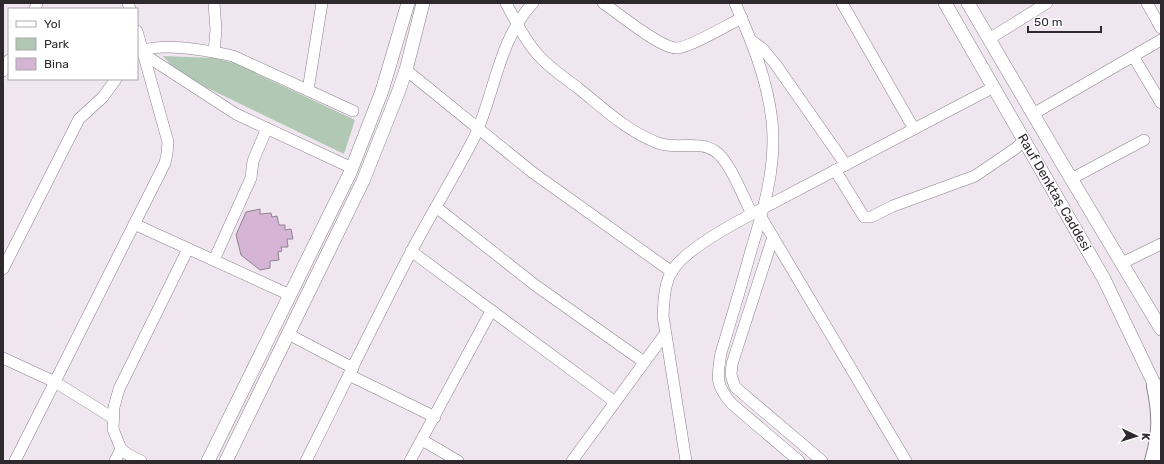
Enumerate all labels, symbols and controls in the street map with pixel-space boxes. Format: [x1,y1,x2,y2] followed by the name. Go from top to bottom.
[8,8,138,80] legend
[1028,8,1101,34] scale bar
[1034,15,1062,29] text: 50 m
[44,17,61,31] text: Yol
[44,37,70,51] text: Park
[44,57,69,71] text: Bina
[1015,131,1094,253] street label: Rauf Denktaş Caddesi
[1116,416,1156,456] north arrow
[1139,433,1152,441] text: K

